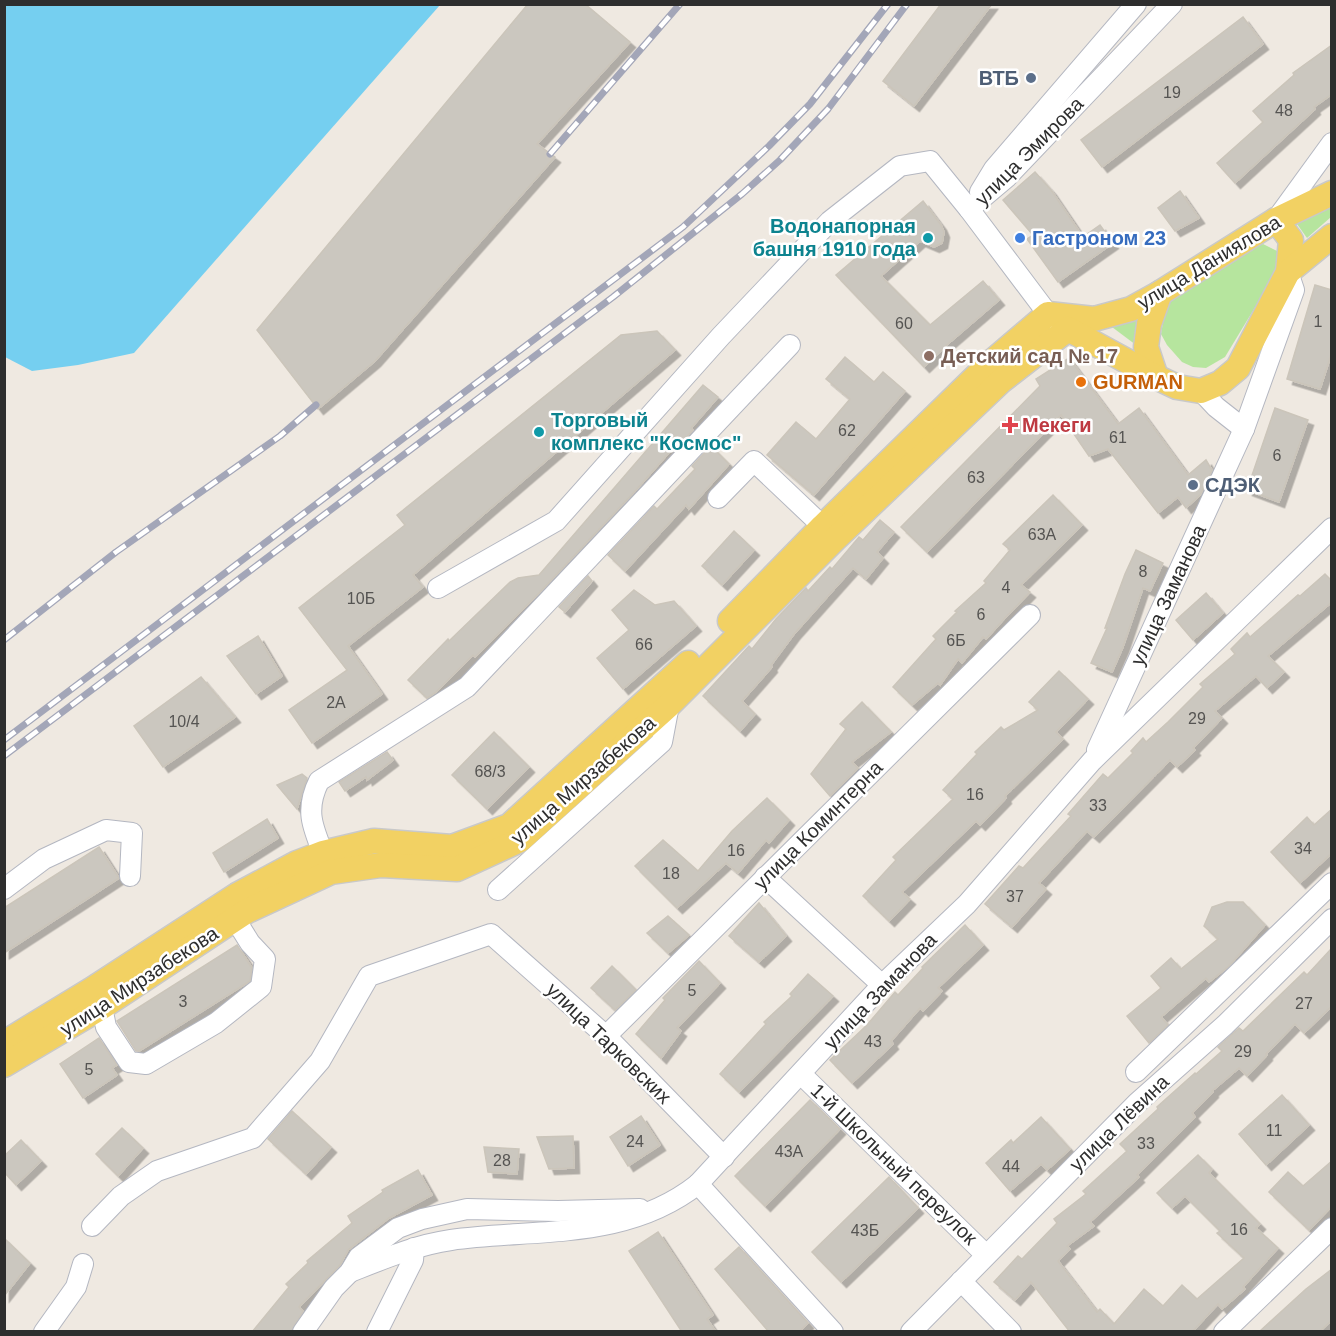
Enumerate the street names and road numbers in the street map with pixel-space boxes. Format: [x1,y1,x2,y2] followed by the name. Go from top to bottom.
[971,92,1088,209] street label: улица Эмирова
[1134,210,1285,313] street label: улица Даниялова
[1126,521,1211,669] street label: улица Заманова
[507,711,660,849] street label: улица Мирзабекова
[749,756,887,894] street label: улица Коминтерна
[56,921,223,1040] street label: улица Мирзабекова
[819,928,941,1053] street label: улица Заманова
[542,978,676,1108] street label: улица Тарковских
[1065,1070,1174,1176] street label: улица Лёвина
[806,1079,982,1249] street label: 1-й Школьный переулок

